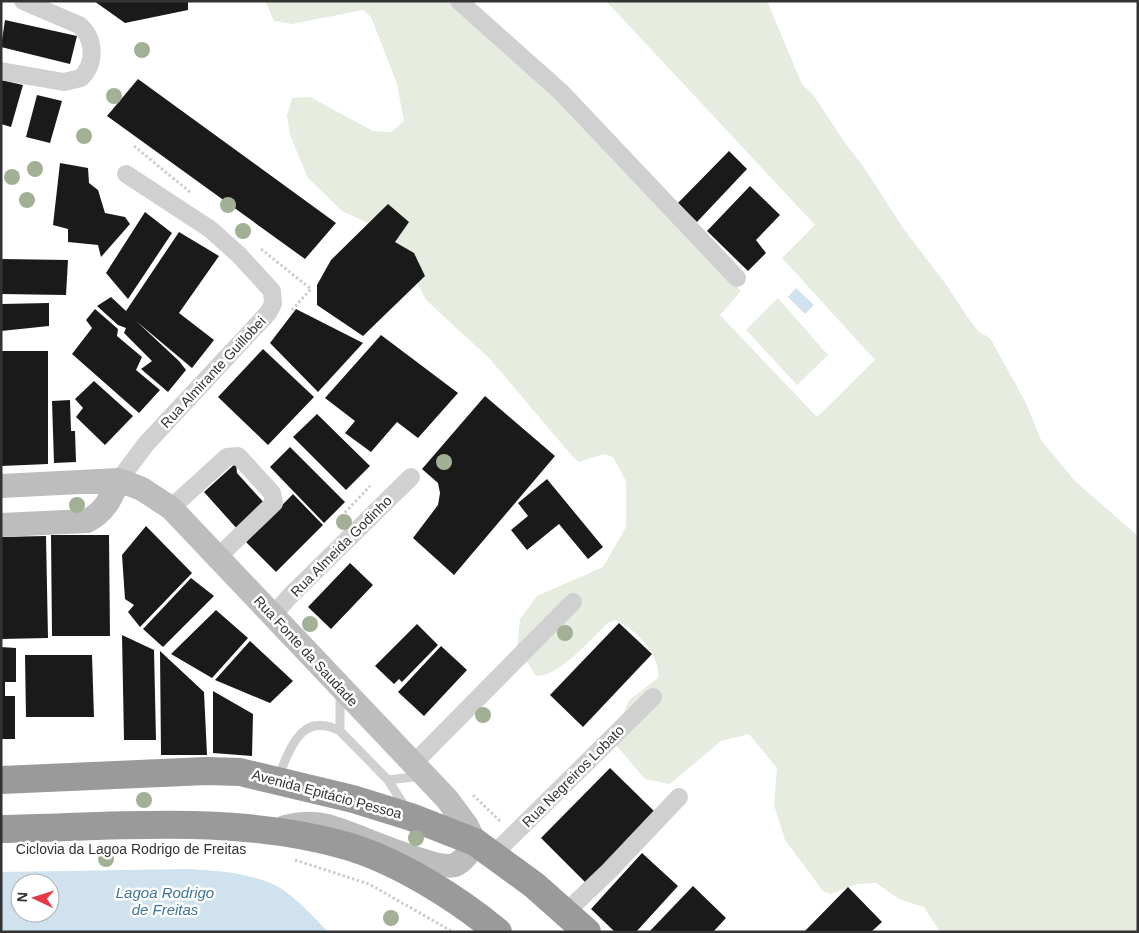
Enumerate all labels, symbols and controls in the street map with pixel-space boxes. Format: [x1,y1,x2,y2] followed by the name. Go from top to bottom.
[157,313,269,431] street label: Rua Almirante Guillobei
[287,492,395,600] street label: Rua Almeida Godinho
[251,593,361,710] street label: Rua Fonte da Saudade
[519,722,627,830] street label: Rua Negreiros Lobato
[250,766,404,822] street label: Avenida Epitácio Pessoa
[16,841,246,857] street label: Ciclovia da Lagoa Rodrigo de Freitas
[10,873,60,923] north arrow
[116,884,214,918] water label: Lagoa Rodrigo de Freitas
[14,891,30,903] text: N

